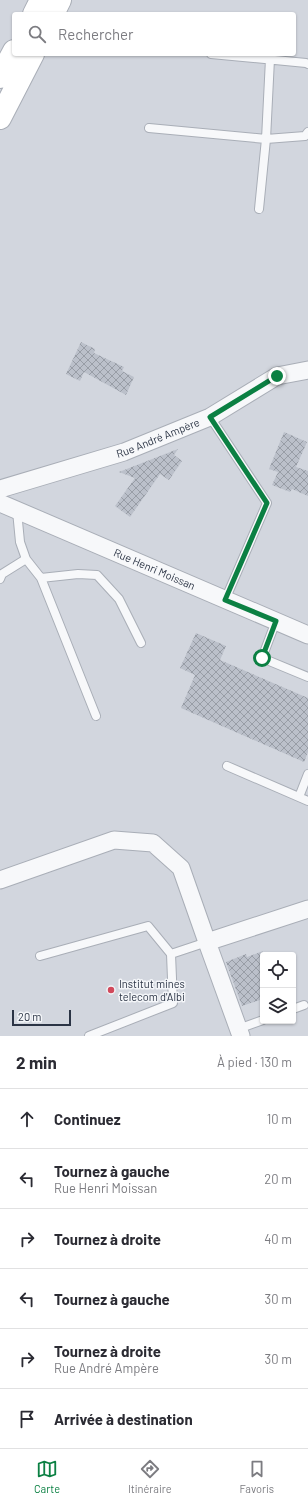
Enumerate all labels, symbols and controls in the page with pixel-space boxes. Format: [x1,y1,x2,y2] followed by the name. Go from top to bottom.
[12,12,296,56] search box
[26,23,48,45] icon: search
[58,25,134,43] text: Rechercher
[268,367,286,385] route end
[115,415,201,460] street label: Rue André Ampère
[112,546,197,592] street label: Rue Henri Moissan
[253,649,271,667] route start
[260,952,296,1024] map controls
[260,952,296,988] button: locate
[119,977,185,1003] place label: Institut mines telecom d'Albi
[106,985,116,995] marker: Institut mines telecom d'Albi
[260,988,296,1024] button: layers
[12,1008,71,1027] scale bar
[18,1010,41,1023] text: 20 m
[16,1052,57,1072] text: 2 min
[217,1054,292,1070] text: À pied · 130 m
[16,1108,38,1130] icon: ahead
[54,1110,121,1128] text: Continuez
[267,1111,292,1127] text: 10 m
[54,1162,170,1180] text: Tournez à gauche
[16,1168,38,1190] icon: left
[264,1171,292,1187] text: 20 m
[54,1180,157,1196] text: Rue Henri Moissan
[16,1228,38,1250] icon: right
[54,1230,161,1248] text: Tournez à droite
[264,1231,292,1247] text: 40 m
[16,1288,38,1310] icon: left
[54,1290,170,1308] text: Tournez à gauche
[265,1291,292,1307] text: 30 m
[54,1342,161,1360] text: Tournez à droite
[16,1348,38,1370] icon: right
[265,1351,292,1367] text: 30 m
[54,1360,159,1376] text: Rue André Ampère
[16,1408,38,1430] icon: arrive
[54,1410,193,1428] text: Arrivée à destination
[34,1458,60,1495] tab: Carte
[128,1458,172,1495] tab: Itinéraire
[239,1458,274,1495] tab: Favoris

